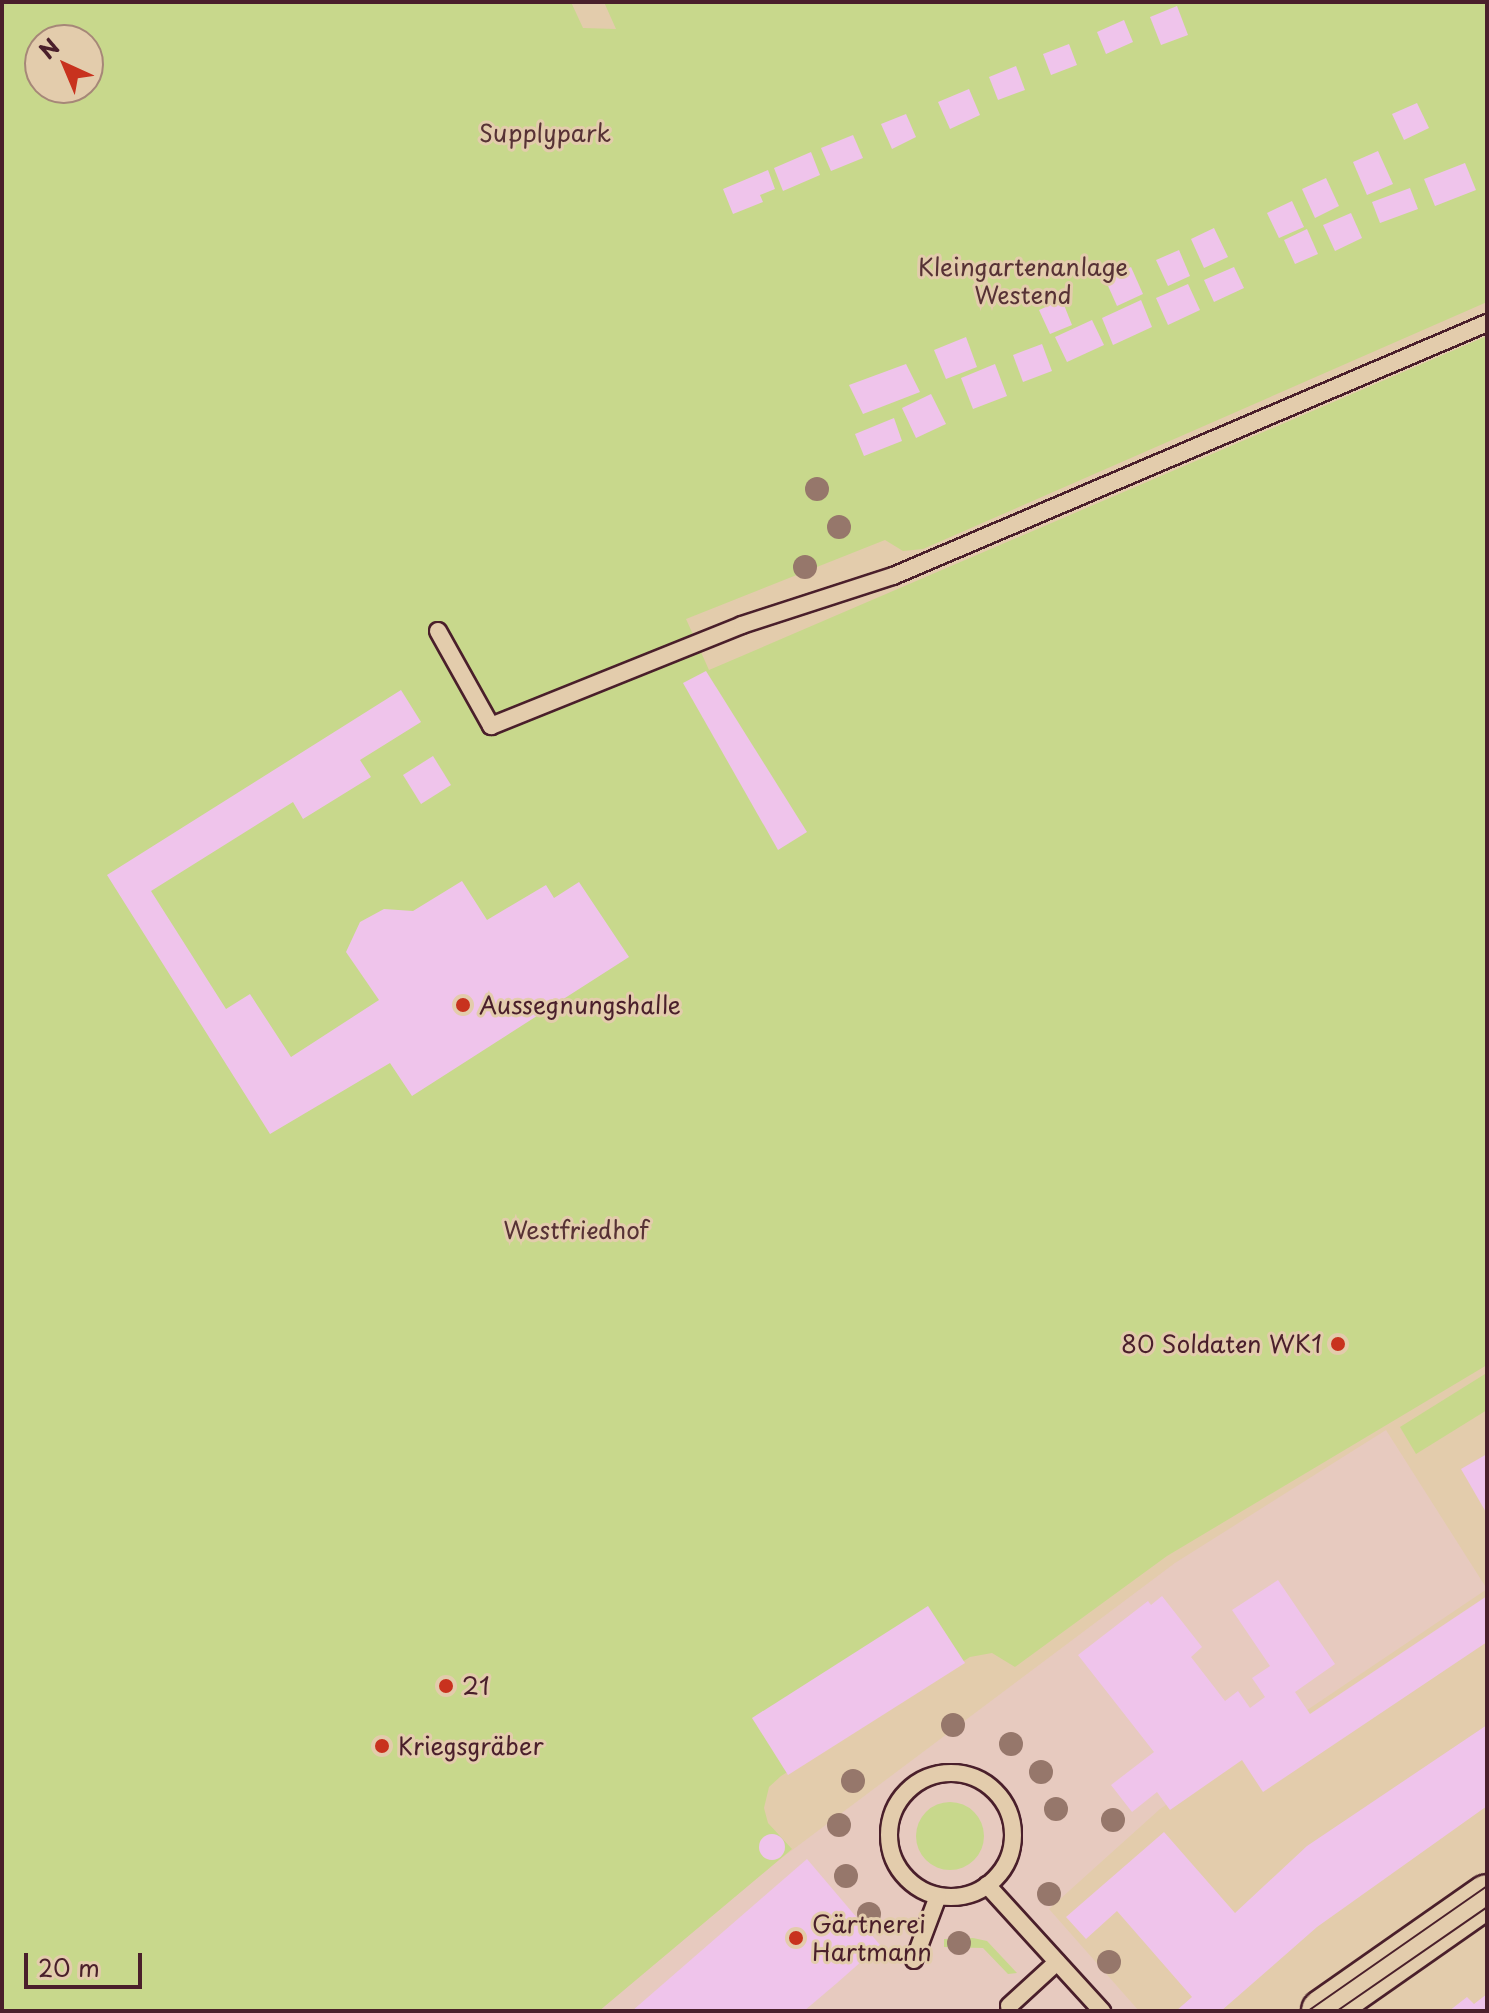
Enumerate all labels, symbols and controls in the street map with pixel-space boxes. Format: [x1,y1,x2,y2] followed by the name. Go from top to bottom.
[24,24,104,104] north arrow
[31,30,66,66] text: N
[479,119,611,147] park label: Supplypark
[918,253,1128,309] park label: Kleingartenanlage Westend
[479,991,681,1019] place label: Aussegnungshalle
[454,996,472,1014] marker: Aussegnungshalle
[503,1216,649,1244] park label: Westfriedhof
[1122,1330,1322,1358] place label: 80 Soldaten WK1
[1329,1335,1347,1353] marker: 80 Soldaten WK1
[462,1672,490,1700] place label: 21
[437,1677,455,1695] marker: 21
[398,1732,544,1760] place label: Kriegsgräber
[373,1737,391,1755] marker: Kriegsgräber
[812,1910,932,1966] place label: Gärtnerei Hartmann
[787,1929,805,1947] marker: Gärtnerei Hartmann
[28,1937,146,1987] scale bar
[38,1949,100,1985] text: 20 m

